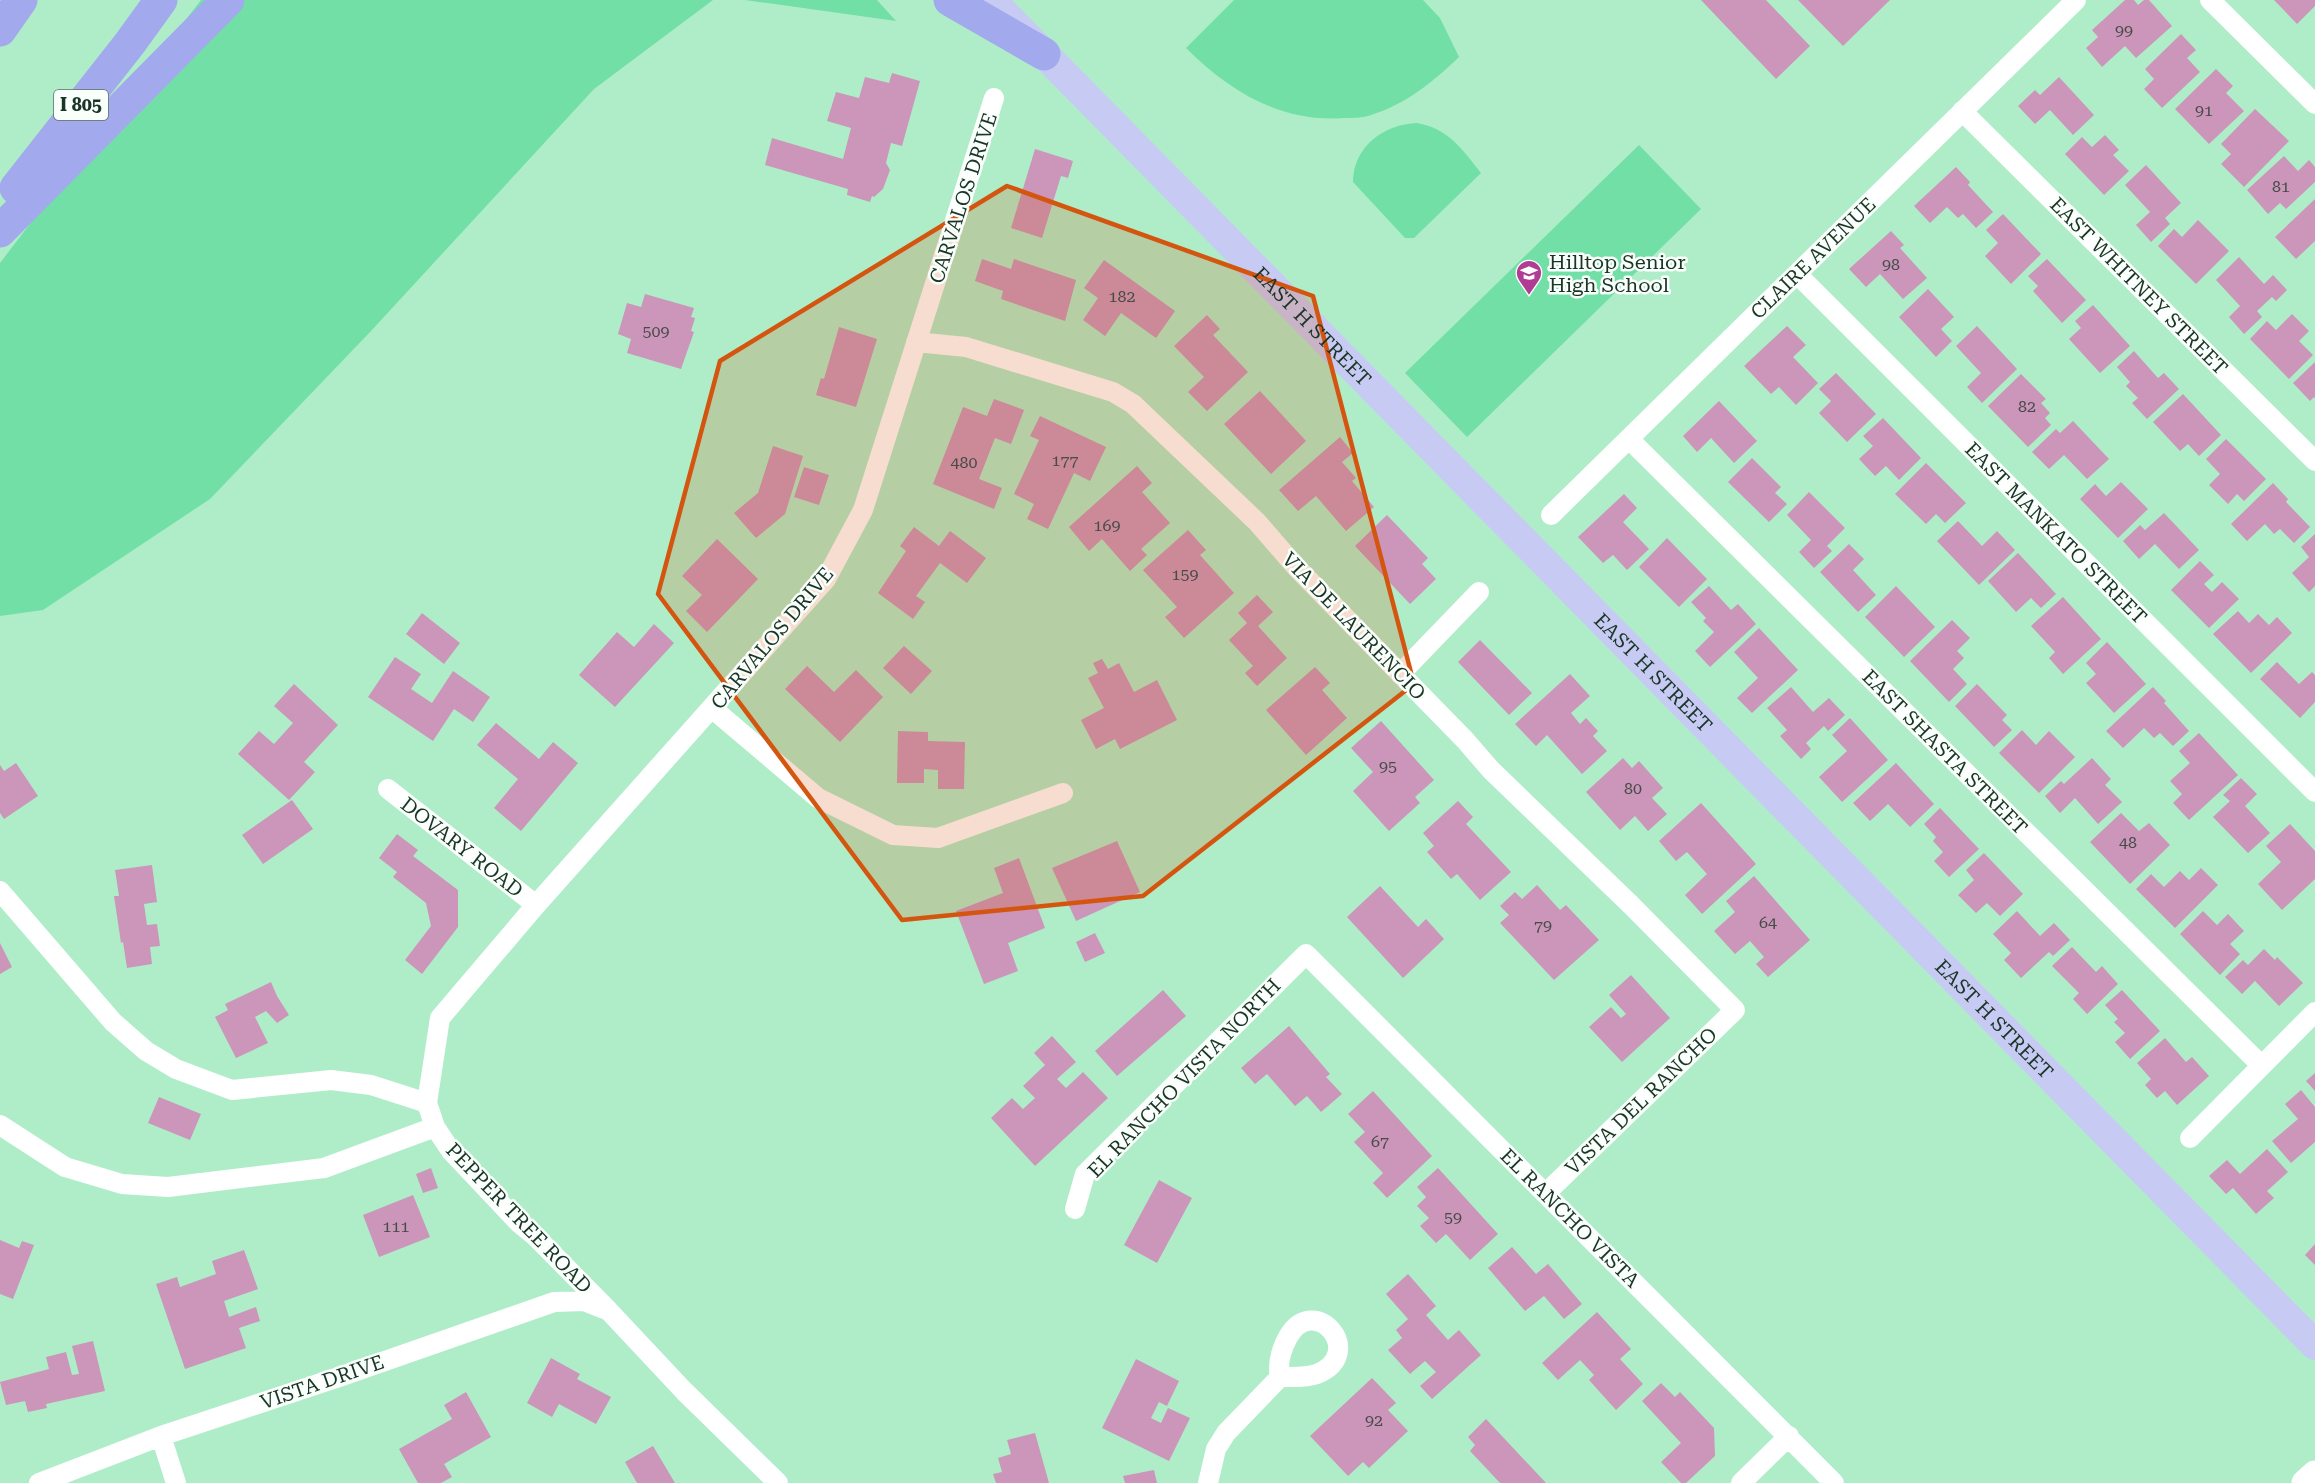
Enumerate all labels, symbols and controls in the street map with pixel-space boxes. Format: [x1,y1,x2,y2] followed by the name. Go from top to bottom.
[2115,21,2133,40] house number: 99
[54,90,108,120] road number: I 805
[2195,101,2213,120] house number: 91
[924,110,1002,286] street label: CARVALOS DRIVE
[2272,177,2290,196] house number: 81
[1745,192,1881,324] street label: CLAIRE AVENUE
[2045,192,2233,380] street label: EAST WHITNEY STREET
[1549,250,1686,297] place label: Hilltop Senior High School
[1882,255,1900,274] house number: 98
[1514,258,1544,296] school or university icon: Hilltop Senior High School
[1248,262,1376,391] street label: EAST H STREET
[1109,287,1135,306] house number: 182
[643,322,669,341] house number: 509
[2018,397,2036,416] house number: 82
[1960,437,2152,629] street label: EAST MANKATO STREET
[1052,451,1078,470] house number: 177
[951,453,977,472] house number: 480
[1094,516,1120,535] house number: 169
[1277,547,1431,705] street label: VIA DE LAURENCIO
[706,562,838,714] street label: CARVALOS DRIVE
[1172,565,1198,584] house number: 159
[1589,608,1717,737] street label: EAST H STREET
[1858,665,2032,839] street label: EAST SHASTA STREET
[1379,757,1397,776] house number: 95
[1624,779,1642,798] house number: 80
[396,792,528,902] street label: DOVARY ROAD
[2119,833,2137,852] house number: 48
[1759,913,1777,932] house number: 64
[1534,916,1552,935] house number: 79
[1930,954,2058,1084] street label: EAST H STREET
[1083,974,1285,1182] street label: EL RANCHO VISTA NORTH
[1560,1022,1722,1180] street label: VISTA DEL RANCHO
[1371,1132,1389,1151] house number: 67
[441,1138,597,1298] street label: PEPPER TREE ROAD
[1496,1144,1644,1292] street label: EL RANCHO VISTA
[1444,1208,1462,1227] house number: 59
[383,1217,409,1236] house number: 111
[257,1350,387,1414] street label: VISTA DRIVE
[1365,1411,1383,1430] house number: 92

